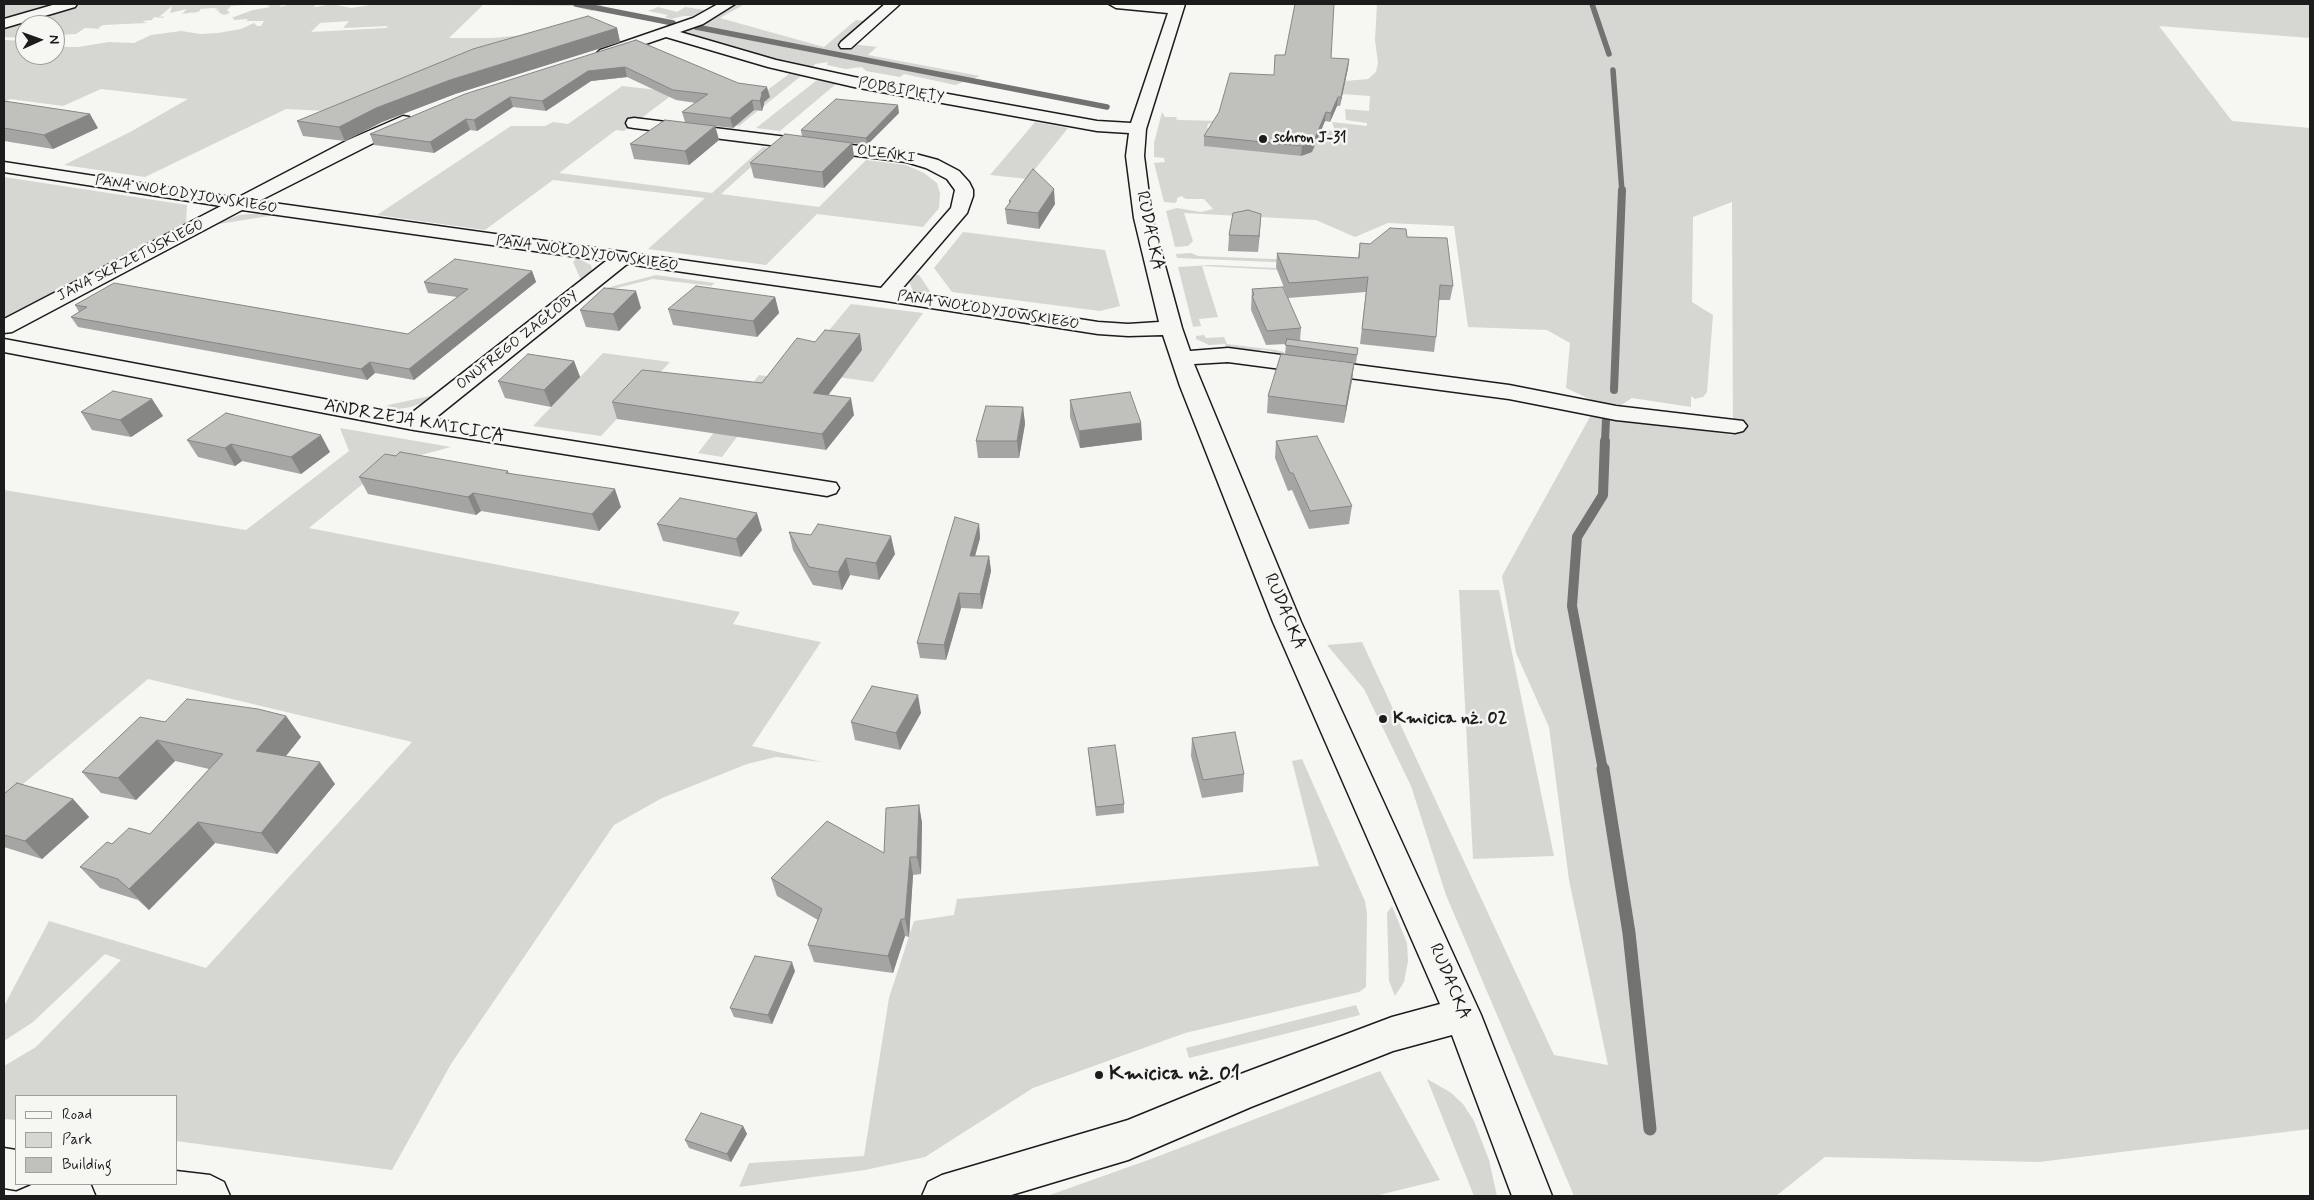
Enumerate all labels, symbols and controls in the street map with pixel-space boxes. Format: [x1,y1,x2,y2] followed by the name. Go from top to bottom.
[15,15,65,65] north arrow
[45,35,63,44] text: N
[857,75,945,107] street label: PODBIPIĘTY
[1273,130,1347,148] place label: schron J-31
[1257,133,1269,145] marker: schron J-31
[856,142,916,168] street label: OLEŃKI
[94,172,278,218] street label: PANA WOŁODYJOWSKIEGO
[1130,189,1168,273] street label: RUDACKA
[55,216,207,306] street label: JANA SKRZETUSKIEGO
[495,232,679,276] street label: PANA WOŁODYJOWSKIEGO
[453,288,583,394] street label: ONUFREGO ZAGŁOBY
[896,288,1080,334] street label: PANA WOŁODYJOWSKIEGO
[322,396,506,448] street label: ANDRZEJA KMICICA
[1258,571,1310,653] street label: RUDACKA
[1393,708,1507,730] place label: Kmicica nż. 02
[1377,713,1389,725] marker: Kmicica nż. 02
[1423,941,1475,1023] street label: RUDACKA
[1109,1062,1240,1088] place label: Kmicica nż. 01
[1093,1069,1105,1081] marker: Kmicica nż. 01
[15,1095,178,1185] legend
[62,1105,92,1125] text: Road
[62,1130,92,1150] text: Park
[62,1155,112,1175] text: Building

